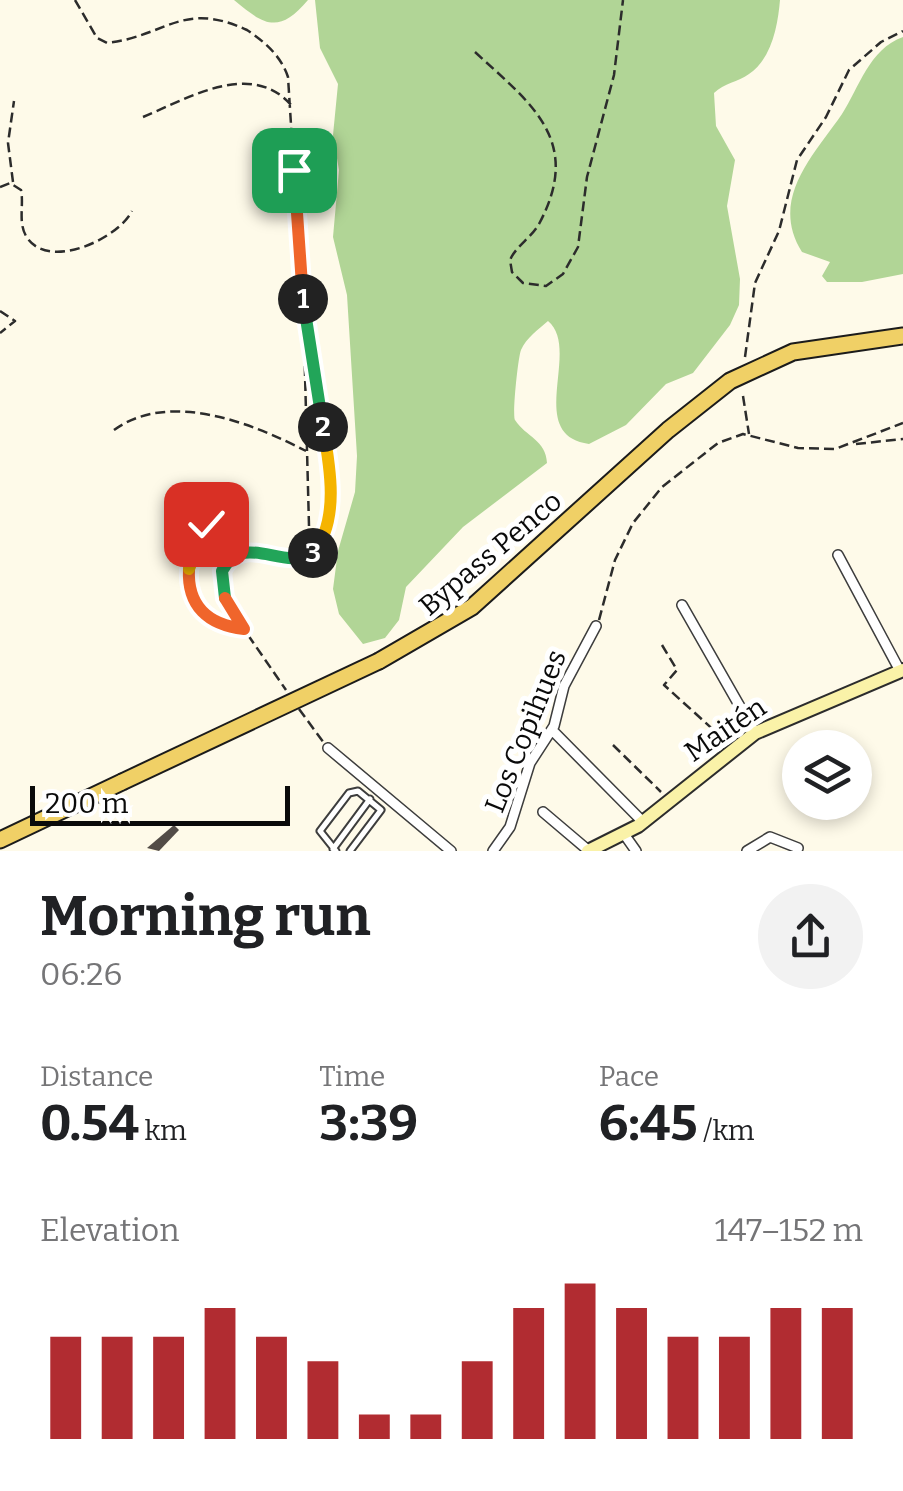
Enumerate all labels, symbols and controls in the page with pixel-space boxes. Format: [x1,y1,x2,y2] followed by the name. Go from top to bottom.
[252,128,337,213] pin
[267,143,322,198] icon: arrive
[278,274,328,324] pin: 1
[297,282,309,315] text: 1
[298,402,348,452] pin: 2
[315,410,331,443] text: 2
[164,482,249,567] pin
[412,484,568,622] street label: Bypass Penco
[179,497,234,552] icon: check
[288,528,338,578] pin: 3
[305,536,321,569] text: 3
[478,645,573,817] street label: Los Copihues
[678,690,772,769] street label: Maitén
[782,730,872,820] map controls
[782,730,872,820] button: layers
[30,781,290,826] scale bar
[45,787,128,820] text: 200 m
[40,884,371,950] text: Morning run
[758,884,863,989] button: share
[40,955,122,993] text: 06:26
[40,1060,153,1093] text: Distance
[319,1060,385,1093] text: Time
[599,1060,659,1093] text: Pace
[40,1093,139,1153] text: 0.54
[319,1093,418,1153] text: 3:39
[599,1093,698,1153] text: 6:45
[139,1114,187,1147] text: km
[698,1114,755,1147] text: /km
[40,1211,180,1249] text: Elevation
[715,1211,863,1249] text: 147–152 m

